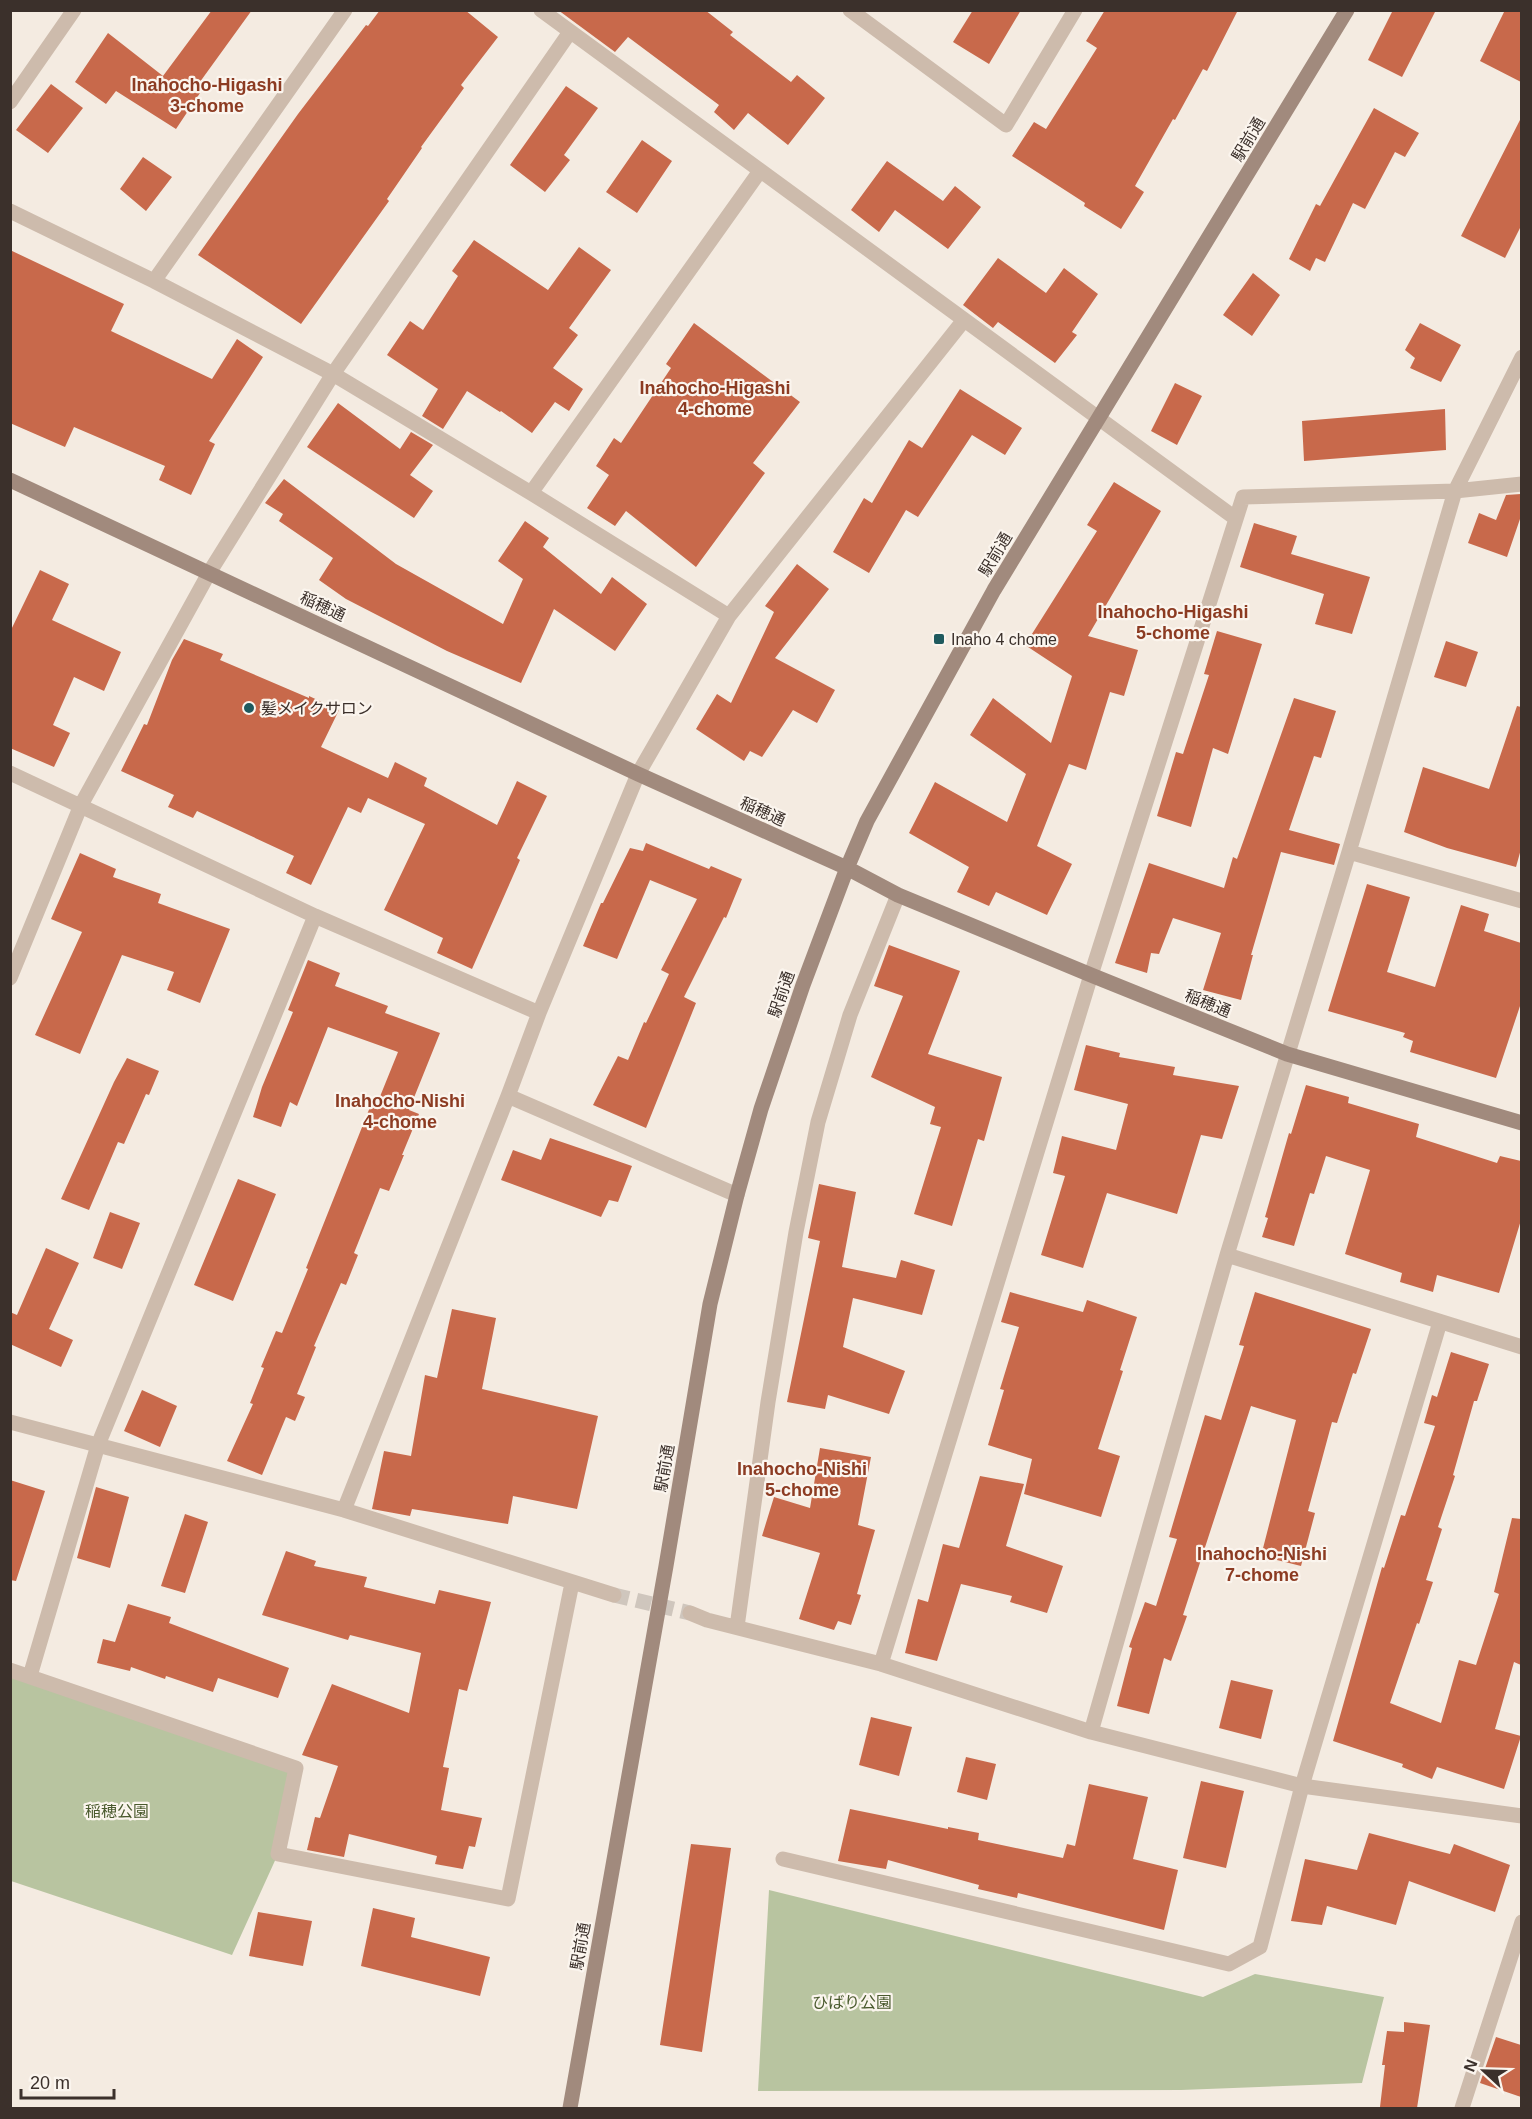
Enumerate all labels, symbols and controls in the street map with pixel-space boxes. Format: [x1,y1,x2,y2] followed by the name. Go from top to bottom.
[131,75,283,116] district label: Inahocho-Higashi 3-chome
[1229,114,1268,164] street label: 駅前通
[639,378,791,419] district label: Inahocho-Higashi 4-chome
[976,529,1015,579] street label: 駅前通
[297,589,348,624] street label: 稲穂通
[1097,602,1249,643] district label: Inahocho-Higashi 5-chome
[951,631,1057,648] place label: Inaho 4 chome
[932,632,946,646] marker: Inaho 4 chome
[261,700,373,717] place label: 髪メイクサロン
[242,701,256,715] marker: 髪メイクサロン
[737,794,788,829] street label: 稲穂通
[766,969,797,1020] street label: 駅前通
[1182,987,1233,1020] street label: 稲穂通
[335,1091,465,1132] district label: Inahocho-Nishi 4-chome
[652,1443,677,1493] street label: 駅前通
[737,1459,867,1500] district label: Inahocho-Nishi 5-chome
[1197,1544,1327,1585] district label: Inahocho-Nishi 7-chome
[85,1803,149,1820] park label: 稲穂公園
[568,1921,593,1971] street label: 駅前通
[812,1994,892,2011] park label: ひばり公園
[1454,2041,1514,2101] north arrow
[1461,2057,1481,2074] text: N
[21,2062,114,2100] scale bar
[30,2073,70,2093] text: 20 m

